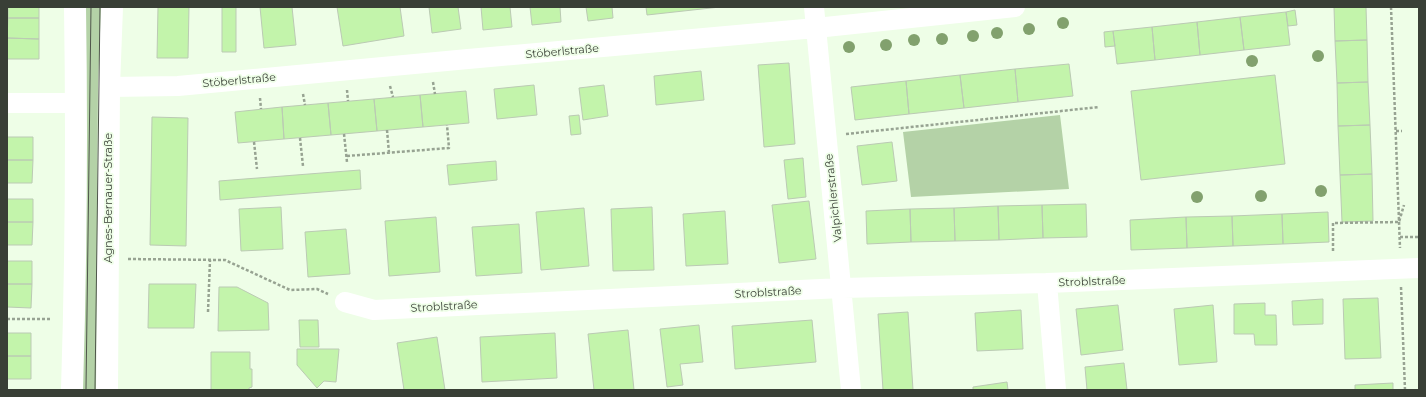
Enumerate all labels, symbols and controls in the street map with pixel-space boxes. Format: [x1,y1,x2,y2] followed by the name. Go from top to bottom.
[525,41,600,61] street label: Stöberlstraße
[202,70,277,90] street label: Stöberlstraße
[101,133,115,263] street label: Agnes-Bernauer-Straße
[821,153,845,243] street label: Valpichlerstraße
[1058,273,1126,289] street label: Stroblstraße
[734,283,802,301] street label: Stroblstraße
[410,297,478,315] street label: Stroblstraße

